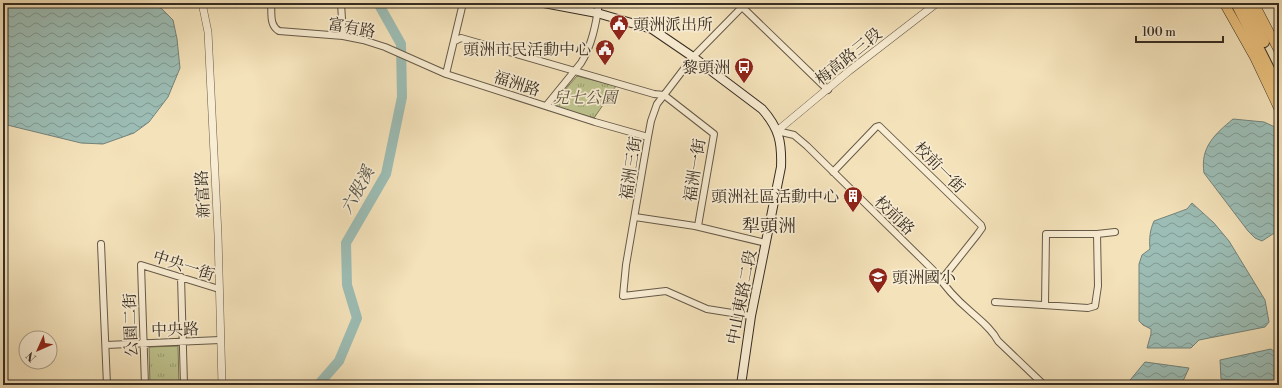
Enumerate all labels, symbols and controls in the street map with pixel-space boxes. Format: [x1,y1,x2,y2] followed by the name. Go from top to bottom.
[608,13,630,41] public building icon: 頭洲派出所
[326,14,377,42] street label: 富有路
[633,15,713,35] place label: 頭洲派出所
[1136,18,1223,44] scale bar
[811,24,886,90] street label: 梅高路三段
[1142,25,1176,40] text: 100 m
[594,38,616,66] public building icon: 頭洲市民活動中心
[463,40,591,60] place label: 頭洲市民活動中心
[733,56,755,84] bus stop icon: 黎頭洲
[682,58,730,78] place label: 黎頭洲
[491,67,543,101] street label: 福洲路
[553,88,620,108] park label: 兒七公園
[616,135,646,201] street label: 福洲三街
[680,137,710,203] street label: 福洲一街
[910,138,969,197] street label: 校前一街
[336,161,381,218] water label: 六股溪
[192,169,214,218] street label: 新富路
[842,185,864,213] building icon: 頭洲社區活動中心
[711,187,839,207] place label: 頭洲社區活動中心
[870,192,919,240] street label: 校前路
[742,215,796,238] district label: 犁頭洲
[150,247,217,285] street label: 中央一街
[723,248,761,346] street label: 中山東路二段
[867,266,889,294] school or university icon: 頭洲國小
[892,268,956,288] place label: 頭洲國小
[120,293,142,357] street label: 公園二街
[151,319,199,341] street label: 中央路
[18,330,58,370] north arrow
[23,348,40,364] text: N

